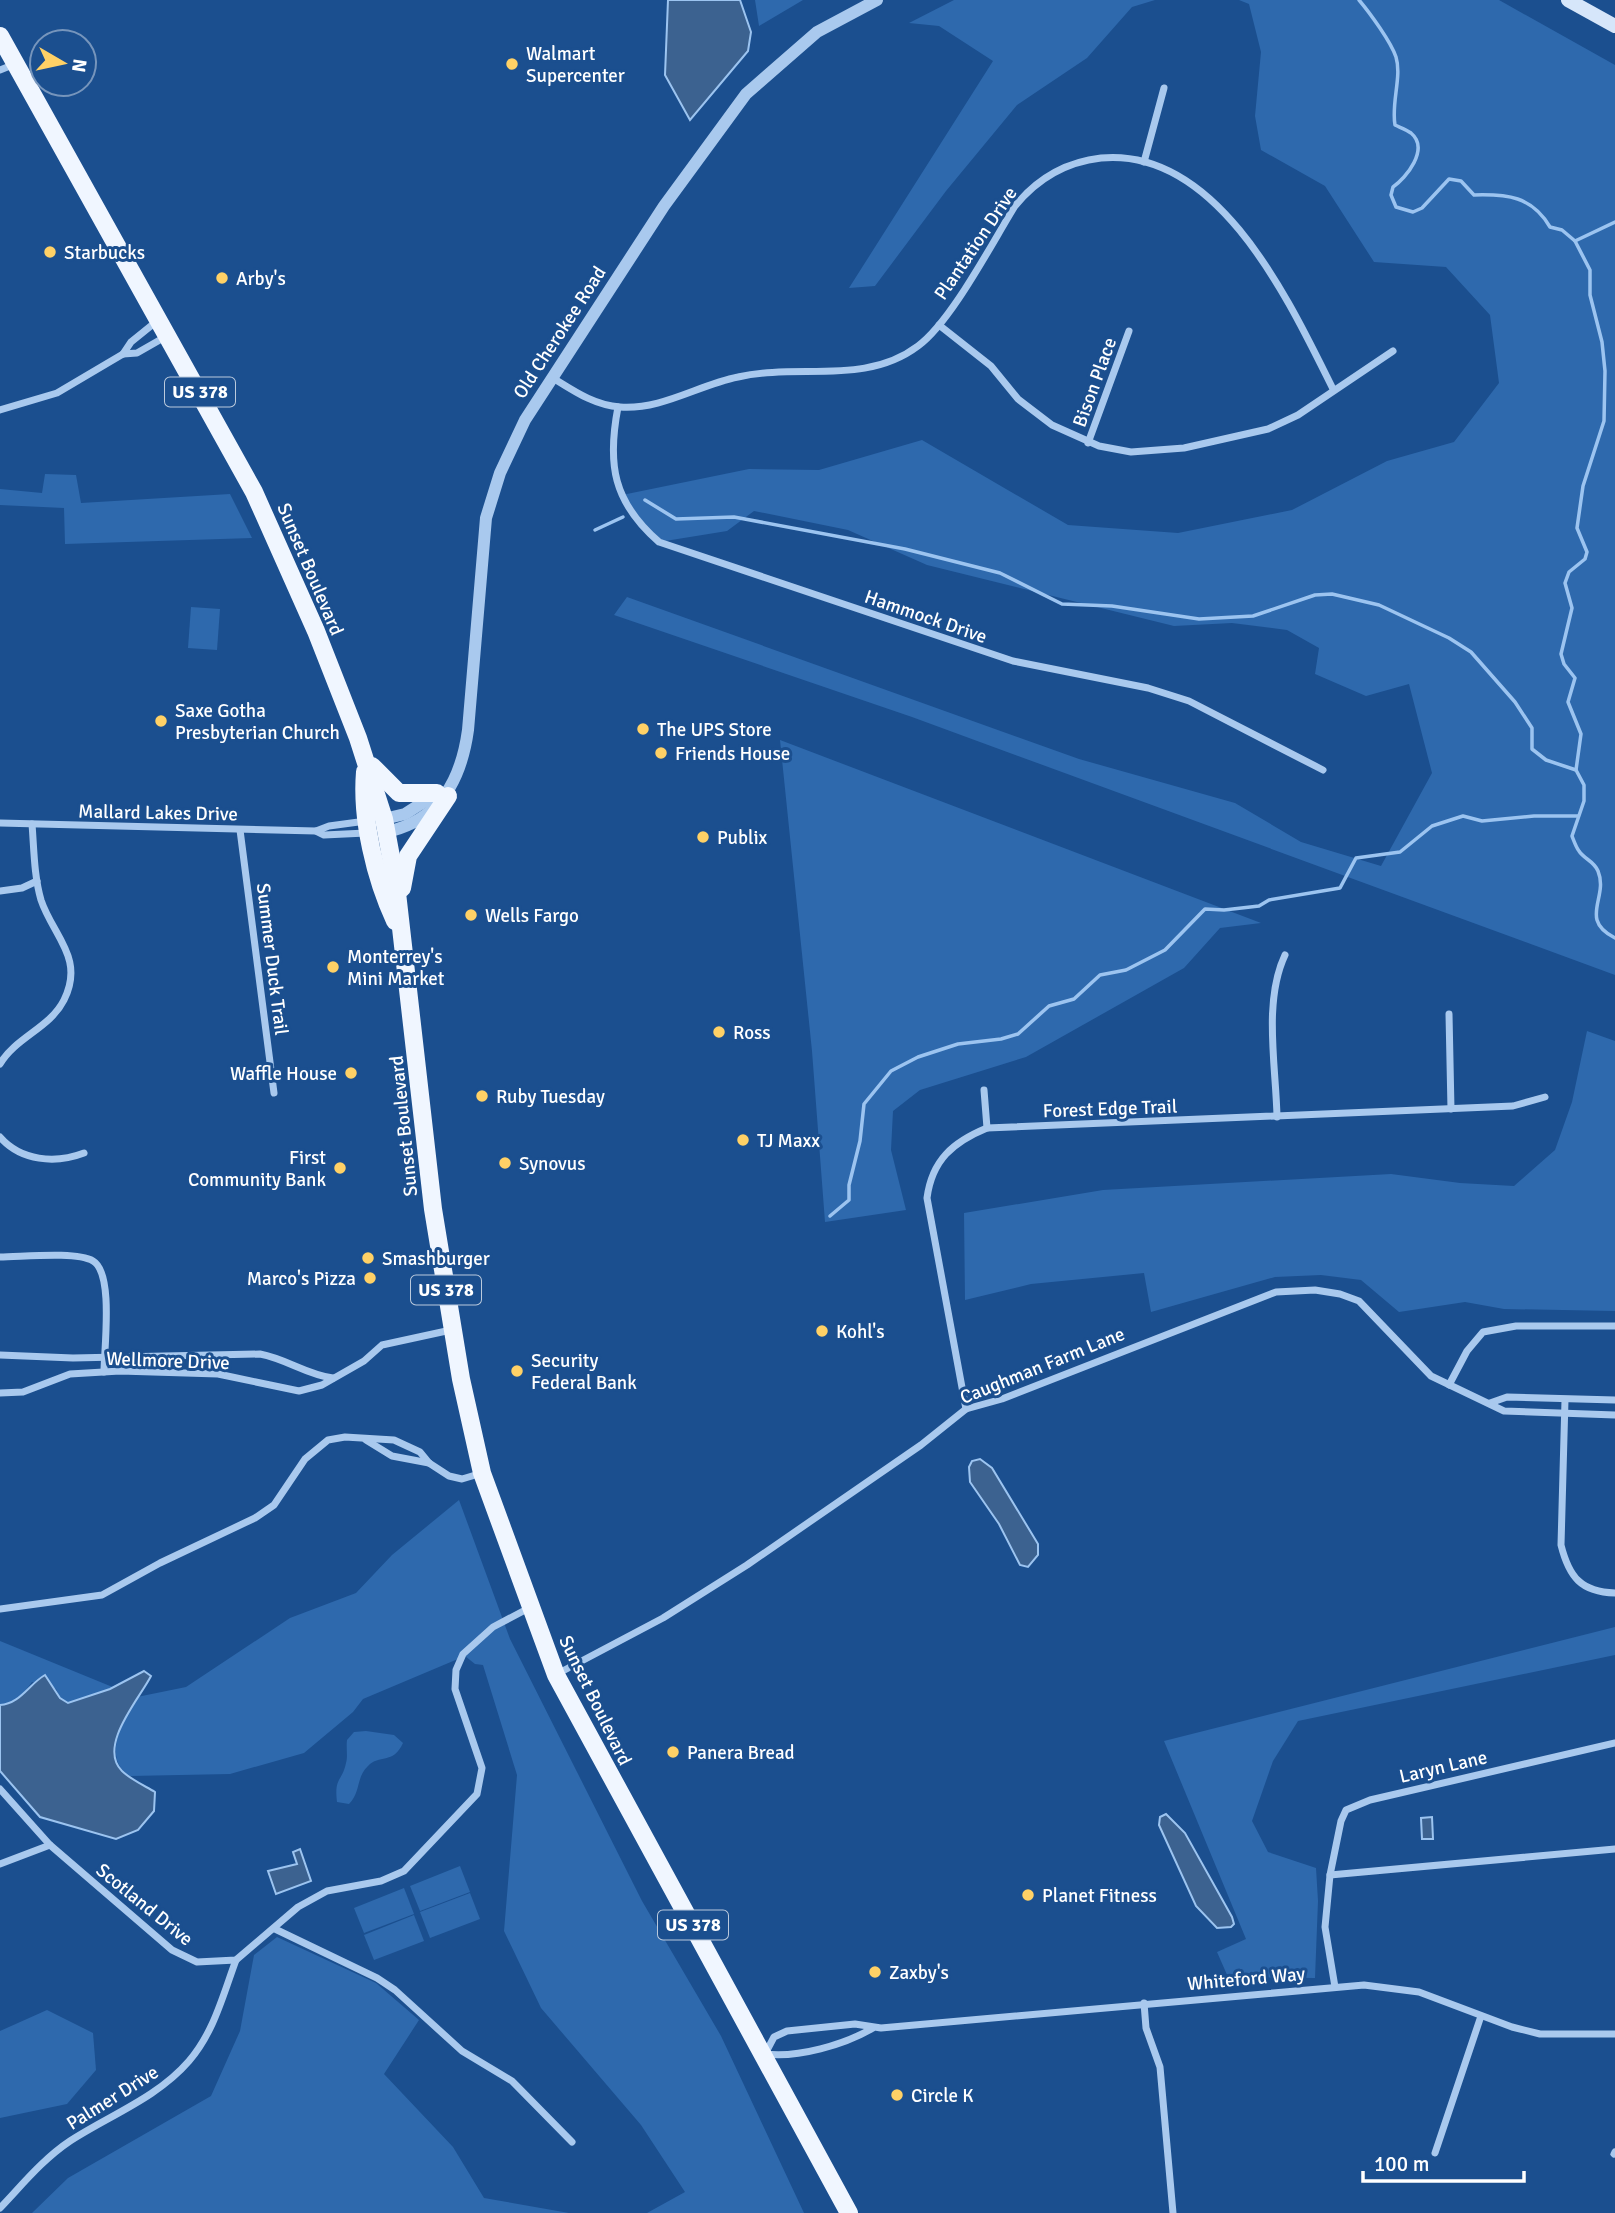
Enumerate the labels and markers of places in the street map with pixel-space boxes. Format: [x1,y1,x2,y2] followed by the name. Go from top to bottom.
[526,42,625,88] place label: Walmart Supercenter
[504,56,520,72] marker: Walmart Supercenter
[64,241,145,265] place label: Starbucks
[42,244,58,260] marker: Starbucks
[236,267,286,291] place label: Arby's
[214,270,230,286] marker: Arby's
[175,699,340,745] place label: Saxe Gotha Presbyterian Church
[153,713,169,729] marker: Saxe Gotha Presbyterian Church
[657,718,772,742] place label: The UPS Store
[635,721,651,737] marker: The UPS Store
[675,742,790,766] place label: Friends House
[653,745,669,761] marker: Friends House
[717,826,767,850] place label: Publix
[695,829,711,845] marker: Publix
[485,904,579,928] place label: Wells Fargo
[463,907,479,923] marker: Wells Fargo
[347,945,445,991] place label: Monterrey's Mini Market
[325,959,341,975] marker: Monterrey's Mini Market
[733,1021,771,1045] place label: Ross
[711,1024,727,1040] marker: Ross
[230,1062,337,1086] place label: Waffle House
[343,1065,359,1081] marker: Waffle House
[496,1085,605,1109] place label: Ruby Tuesday
[474,1088,490,1104] marker: Ruby Tuesday
[757,1129,820,1153] place label: TJ Maxx
[735,1132,751,1148] marker: TJ Maxx
[188,1146,326,1192] place label: First Community Bank
[519,1152,585,1176] place label: Synovus
[497,1155,513,1171] marker: Synovus
[332,1160,348,1176] marker: First Community Bank
[382,1247,490,1271] place label: Smashburger
[360,1250,376,1266] marker: Smashburger
[247,1267,356,1291] place label: Marco's Pizza
[362,1270,378,1286] marker: Marco's Pizza
[836,1320,884,1344] place label: Kohl's
[814,1323,830,1339] marker: Kohl's
[531,1349,637,1395] place label: Security Federal Bank
[509,1363,525,1379] marker: Security Federal Bank
[687,1741,795,1765] place label: Panera Bread
[665,1744,681,1760] marker: Panera Bread
[1042,1884,1157,1908] place label: Planet Fitness
[1020,1887,1036,1903] marker: Planet Fitness
[889,1961,949,1985] place label: Zaxby's
[867,1964,883,1980] marker: Zaxby's
[911,2084,974,2108] place label: Circle K
[889,2087,905,2103] marker: Circle K

